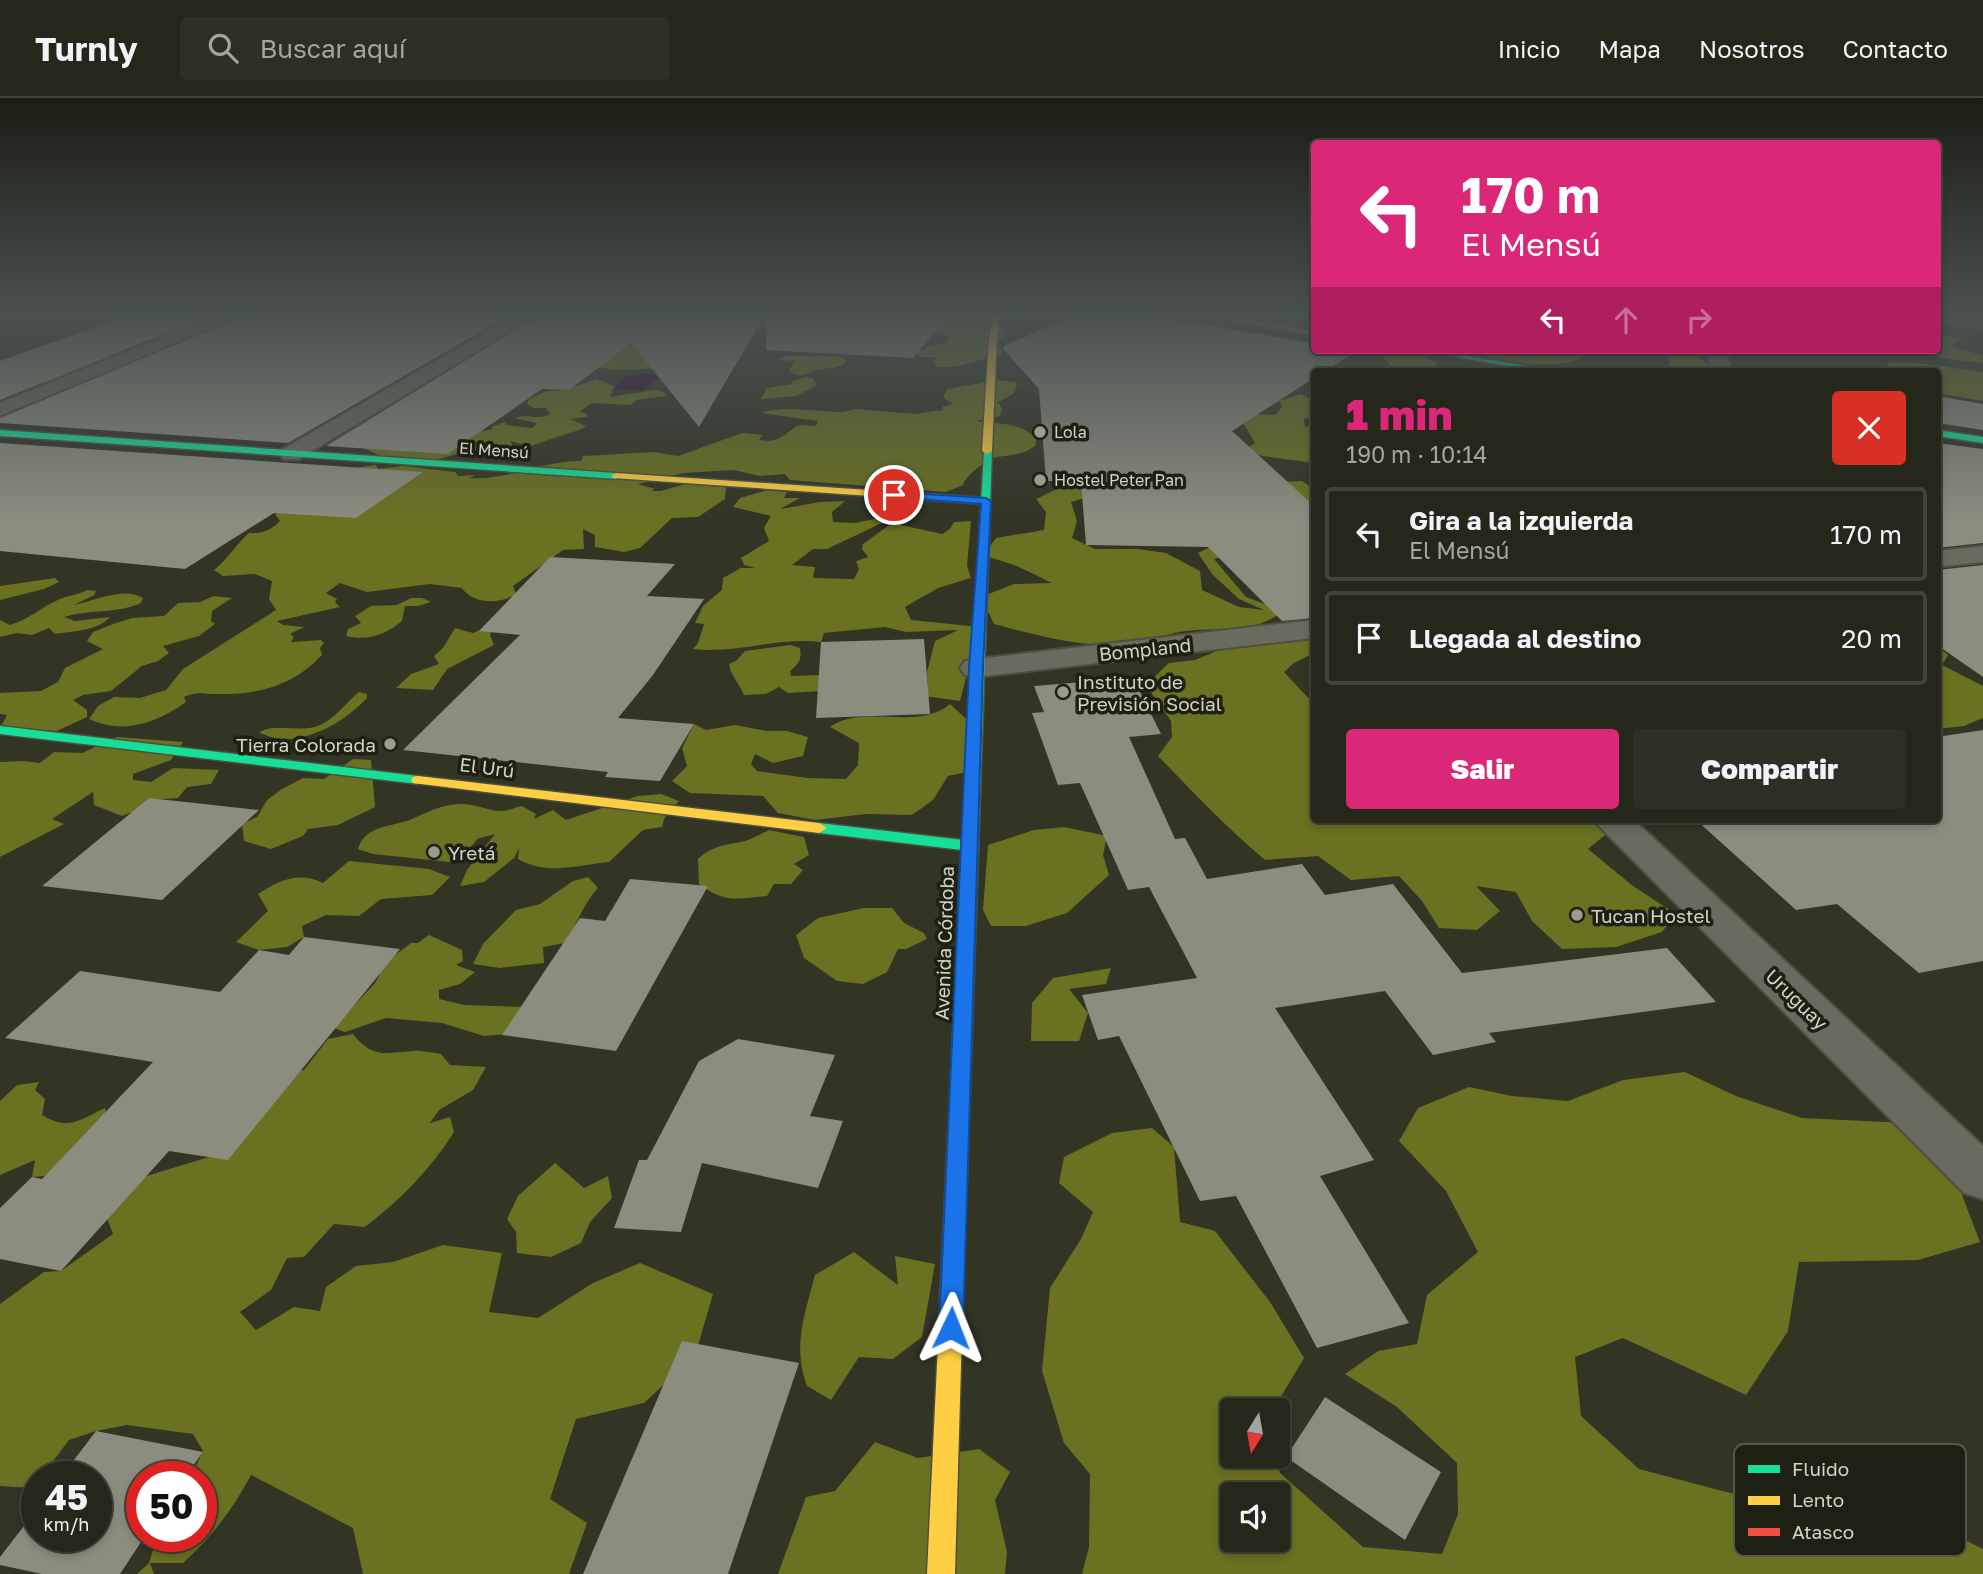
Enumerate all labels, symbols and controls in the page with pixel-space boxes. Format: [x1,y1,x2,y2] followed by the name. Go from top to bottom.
[180,17,670,80] search box
[35,29,138,68] text: Turnly
[204,29,242,67] icon: search
[260,33,406,64] text: Buscar aquí
[1498,34,1560,63] text: Inicio
[1598,34,1661,63] text: Mapa
[1699,34,1805,63] text: Nosotros
[1843,34,1948,63] text: Contacto
[1461,165,1600,224] text: 170 m
[1346,168,1437,259] icon: left
[1461,225,1601,263] text: El Mensú
[1534,301,1572,339] icon: left
[1607,301,1645,339] icon: ahead
[1680,301,1718,339] icon: right
[1346,389,1453,439] text: 1 min
[1832,391,1906,465] button: close
[1054,422,1087,442] place label: Lola
[1032,424,1048,440] marker: Lola
[458,438,530,462] street label: El Mensú
[1346,440,1487,468] text: 190 m · 10:14
[864,465,924,525] pin
[1054,470,1184,490] place label: Hostel Peter Pan
[1032,472,1048,488] marker: Hostel Peter Pan
[875,476,913,514] icon: arrive
[1409,505,1633,536] text: Gira a la izquierda
[1350,515,1388,553] icon: left
[1830,519,1902,550] text: 170 m
[1409,536,1510,564] text: El Mensú
[1350,619,1388,657] icon: arrive
[1409,623,1641,654] text: Llegada al destino
[1841,623,1902,654] text: 20 m
[1098,633,1192,665] street label: Bompland
[1077,670,1222,715] place label: Instituto de Previsión Social
[1055,684,1071,700] marker: Instituto de Previsión Social
[1346,729,1619,809] button: Salir
[1633,729,1906,809] button: Compartir
[236,733,376,756] place label: Tierra Colorada
[382,736,398,752] marker: Tierra Colorada
[458,752,516,782] street label: El Urú
[448,841,496,864] place label: Yretá
[426,844,442,860] marker: Yretá
[930,866,958,1020] street label: Avenida Córdoba
[1591,904,1711,927] place label: Tucan Hostel
[1569,907,1585,923] marker: Tucan Hostel
[1761,964,1833,1034] street label: Uruguay
[914,1291,988,1365] position arrow
[1220,1398,1290,1468] north arrow
[1220,1398,1290,1552] map controls
[1734,1444,1966,1556] legend
[1792,1457,1849,1480] text: Fluido
[126,1461,217,1552] speed limit sign: 50
[45,1476,88,1518] text: 45
[1220,1482,1290,1552] button: sound
[1792,1488,1844,1511] text: Lento
[44,1513,89,1535] text: km/h
[1792,1520,1854,1543] text: Atasco

